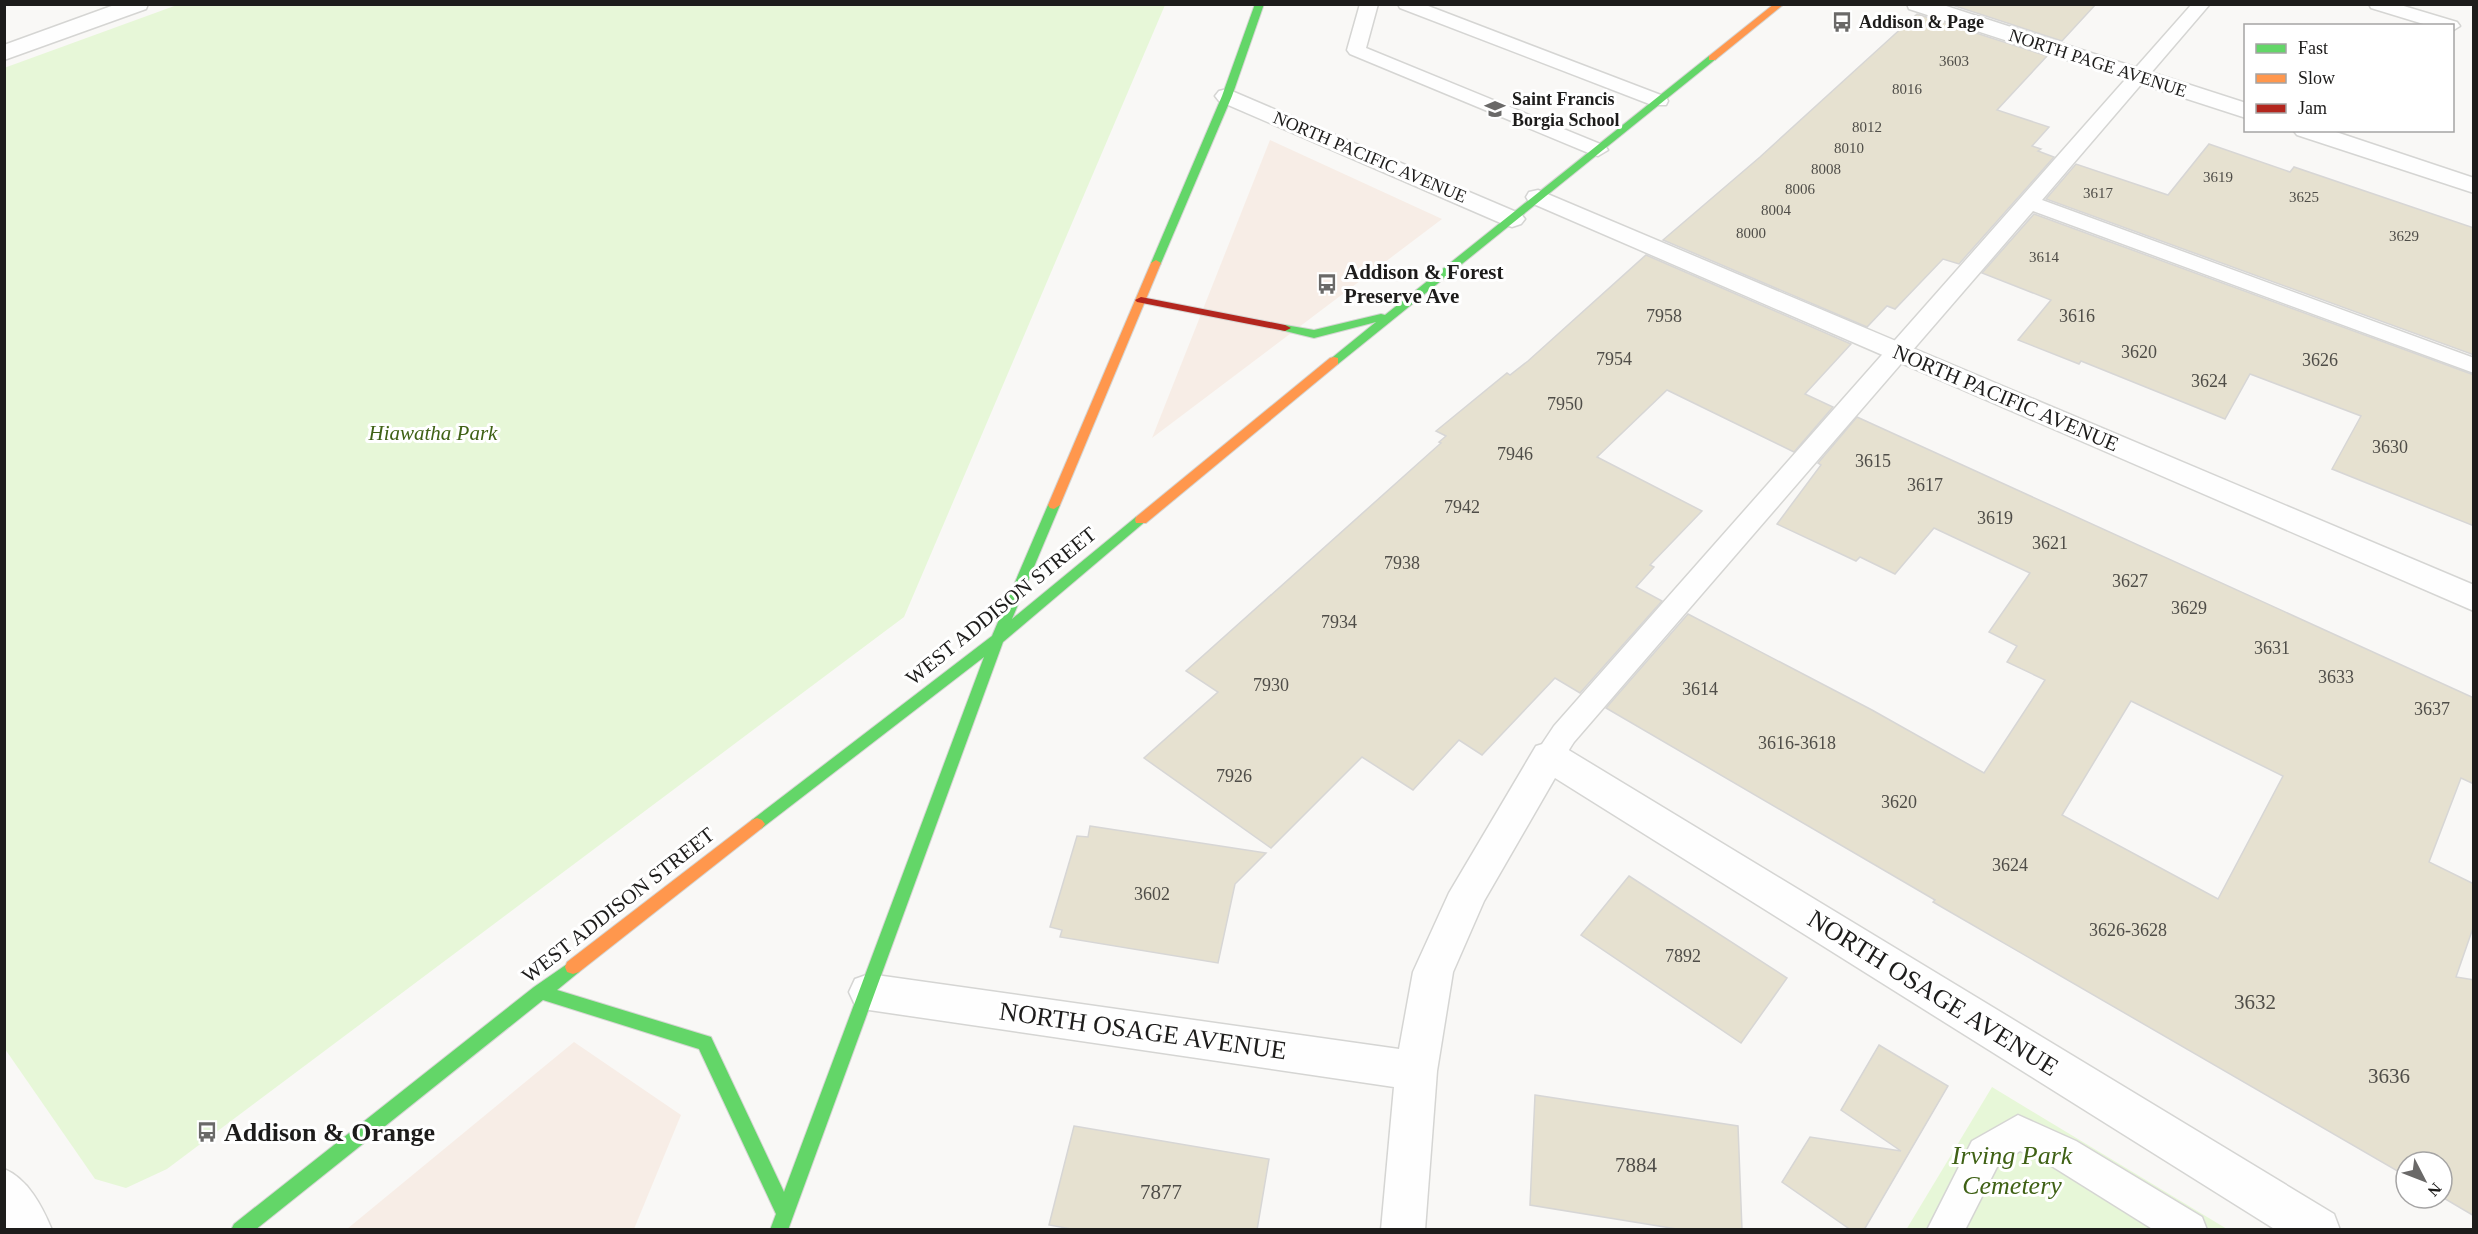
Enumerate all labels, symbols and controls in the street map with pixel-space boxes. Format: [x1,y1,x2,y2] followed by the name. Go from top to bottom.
[1830,10,1854,34] bus stop icon: Addison & Page
[1859,12,1984,32] place label: Addison & Page
[2244,24,2454,132] legend
[2006,25,2190,101] street label: NORTH PAGE AVENUE
[2298,38,2328,58] text: Fast
[1939,53,1969,69] house number: 3603
[2298,68,2335,88] text: Slow
[1892,81,1923,97] house number: 8016
[1512,89,1620,130] place label: Saint Francis Borgia School
[1483,97,1507,121] school or university icon: Saint Francis Borgia School
[2298,98,2327,118] text: Jam
[1270,107,1470,207] street label: NORTH PACIFIC AVENUE
[1852,119,1882,135] house number: 8012
[1834,140,1864,156] house number: 8010
[1811,161,1841,177] house number: 8008
[2203,169,2233,185] house number: 3619
[1785,181,1816,197] house number: 8006
[2083,185,2114,201] house number: 3617
[2289,189,2319,205] house number: 3625
[1761,202,1792,218] house number: 8004
[1736,225,1766,241] house number: 8000
[2389,228,2419,244] house number: 3629
[2029,249,2060,265] house number: 3614
[1344,260,1503,308] place label: Addison & Forest Preserve Ave
[1315,272,1339,296] bus stop icon: Addison & Forest Preserve Ave
[1646,306,1682,326] house number: 7958
[2059,306,2095,326] house number: 3616
[1890,340,2122,456] street label: NORTH PACIFIC AVENUE
[2121,342,2157,362] house number: 3620
[1596,349,1632,369] house number: 7954
[2302,350,2338,370] house number: 3626
[2191,371,2227,391] house number: 3624
[1547,394,1583,414] house number: 7950
[368,421,498,445] park label: Hiawatha Park
[2372,437,2408,457] house number: 3630
[1497,444,1533,464] house number: 7946
[1855,451,1891,471] house number: 3615
[1907,475,1943,495] house number: 3617
[1444,497,1480,517] house number: 7942
[1977,508,2013,528] house number: 3619
[901,522,1101,690] street label: WEST ADDISON STREET
[2032,533,2068,553] house number: 3621
[1384,553,1420,573] house number: 7938
[2112,571,2148,591] house number: 3627
[2171,598,2207,618] house number: 3629
[1321,612,1357,632] house number: 7934
[2254,638,2290,658] house number: 3631
[2318,667,2354,687] house number: 3633
[1253,675,1289,695] house number: 7930
[1682,679,1718,699] house number: 3614
[2414,699,2450,719] house number: 3637
[1758,733,1836,753] house number: 3616-3618
[1216,766,1252,786] house number: 7926
[1881,792,1917,812] house number: 3620
[517,822,719,988] street label: WEST ADDISON STREET
[1992,855,2028,875] house number: 3624
[1134,884,1170,904] house number: 3602
[1802,904,2064,1082] street label: NORTH OSAGE AVENUE
[2089,920,2167,940] house number: 3626-3628
[1665,946,1701,966] house number: 7892
[2234,990,2276,1014] house number: 3632
[998,996,1288,1066] street label: NORTH OSAGE AVENUE
[2368,1064,2410,1088] house number: 3636
[224,1118,435,1147] place label: Addison & Orange
[195,1120,219,1144] bus stop icon: Addison & Orange
[1951,1141,2073,1200] park label: Irving Park Cemetery
[2394,1150,2454,1210] north arrow
[1615,1153,1658,1177] house number: 7884
[1140,1180,1182,1204] house number: 7877
[2424,1180,2445,1200] text: N

